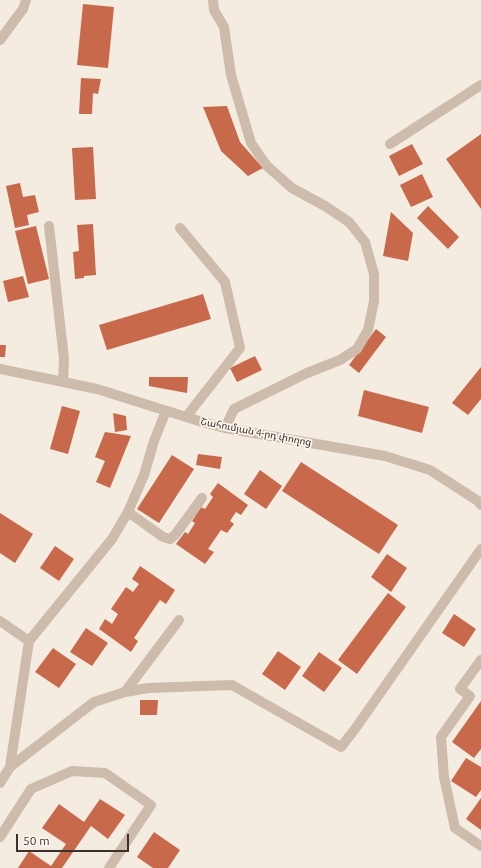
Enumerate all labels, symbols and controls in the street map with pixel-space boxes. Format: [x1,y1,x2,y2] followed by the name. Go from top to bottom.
[200,415,312,449] street label: Շահումյան 4-րդ փողոց
[18,826,131,852] scale bar
[23,834,50,847] text: 50 m

